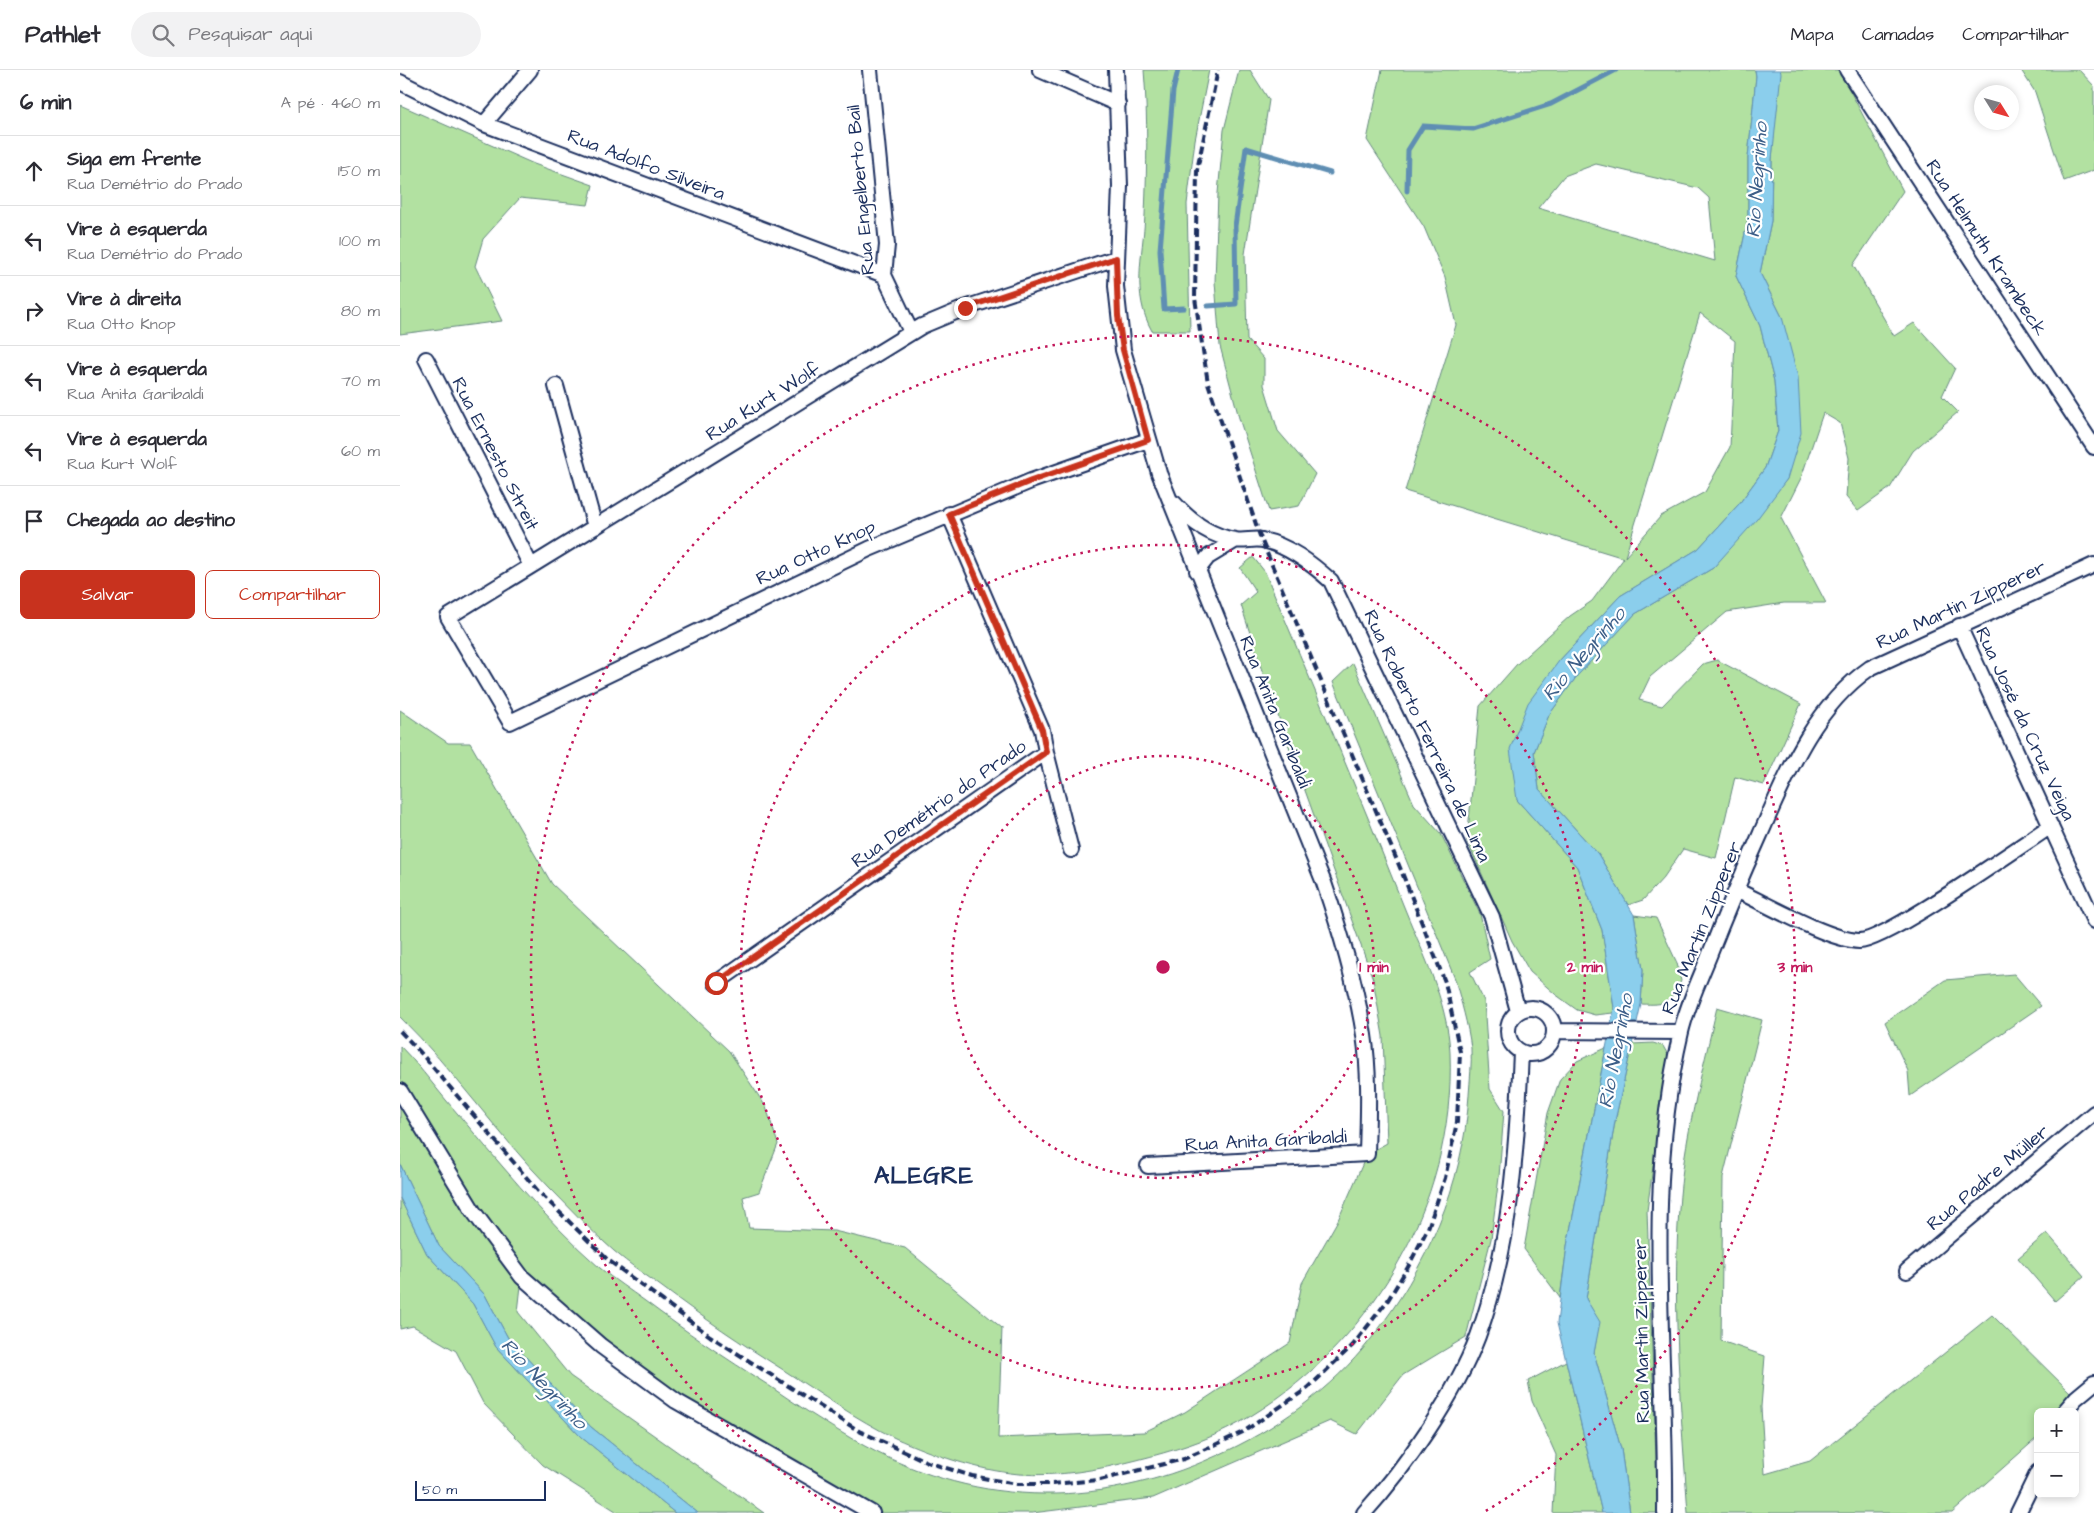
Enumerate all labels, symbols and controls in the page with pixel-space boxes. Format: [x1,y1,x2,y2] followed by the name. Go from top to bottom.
[131,12,481,57] search box
[25,18,101,52] text: Pathlet
[149,21,177,49] icon: search
[189,21,312,48] text: Pesquisar aqui
[1790,22,1834,47] text: Mapa
[1862,22,1934,47] text: Camadas
[1962,22,2069,47] text: Compartilhar
[1974,85,2019,130] north arrow
[20,88,72,117] text: 6 min
[281,92,380,114] text: A pé · 460 m
[840,104,883,276] street label: Rua Engelberto Bail
[1739,120,1776,239] water label: Rio Negrinho
[563,122,729,208] street label: Rua Adolfo Silveira
[67,146,201,173] text: Siga em frente
[1919,154,2053,342] street label: Rua Helmuth Krambeck
[20,157,48,185] icon: ahead
[338,160,380,182] text: 150 m
[67,173,242,195] text: Rua Demétrio do Prado
[67,216,207,243] text: Vire à esquerda
[20,227,48,255] icon: left
[339,230,380,252] text: 100 m
[67,243,242,265] text: Rua Demétrio do Prado
[67,286,181,313] text: Vire à direita
[20,297,48,325] icon: right
[954,297,977,320] route end
[341,300,380,322] text: 80 m
[67,313,176,335] text: Rua Otto Knop
[67,356,207,383] text: Vire à esquerda
[701,356,826,448] street label: Rua Kurt Wolf
[20,367,48,395] icon: left
[341,370,380,392] text: 70 m
[445,373,545,536] street label: Rua Ernesto Streit
[67,383,204,405] text: Rua Anita Garibaldi
[67,426,207,453] text: Vire à esquerda
[20,437,48,465] icon: left
[341,440,380,462] text: 60 m
[67,453,177,475] text: Rua Kurt Wolf
[20,507,48,535] icon: arrive
[67,507,235,534] text: Chegada ao destino
[752,513,881,593] street label: Rua Otto Knop
[1872,554,2051,656] street label: Rua Martin Zipperer
[20,570,195,619] button: Salvar
[205,570,380,619] button: Compartilhar
[1536,600,1634,707] water label: Rio Negrinho
[1357,605,1498,867] street label: Rua Roberto Ferreira de Lima
[1967,623,2082,826] street label: Rua José da Cruz Veiga
[1232,632,1318,792] street label: Rua Anita Garibaldi
[846,733,1032,875] street label: Rua Demétrio do Prado
[1655,837,1749,1019] street label: Rua Martin Zipperer
[1359,957,1389,978] text: 1 min
[1566,957,1604,978] text: 2 min
[1776,957,1813,978] text: 3 min
[1154,958,1172,976] centre of rings
[705,972,728,995] route start
[1591,990,1642,1111] water label: Rio Negrinho
[1921,1118,2055,1237] street label: Rua Padre Müller
[1184,1123,1348,1159] street label: Rua Anita Garibaldi
[874,1159,974,1193] district label: ALEGRE
[1627,1238,1657,1423] street label: Rua Martin Zipperer
[494,1332,595,1438] water label: Rio Negrinho
[2034,1408,2079,1498] map controls
[2034,1408,2079,1453] button: +
[2034,1453,2079,1498] button: −
[415,1478,546,1501] scale bar
[422,1480,457,1500] text: 50 m

